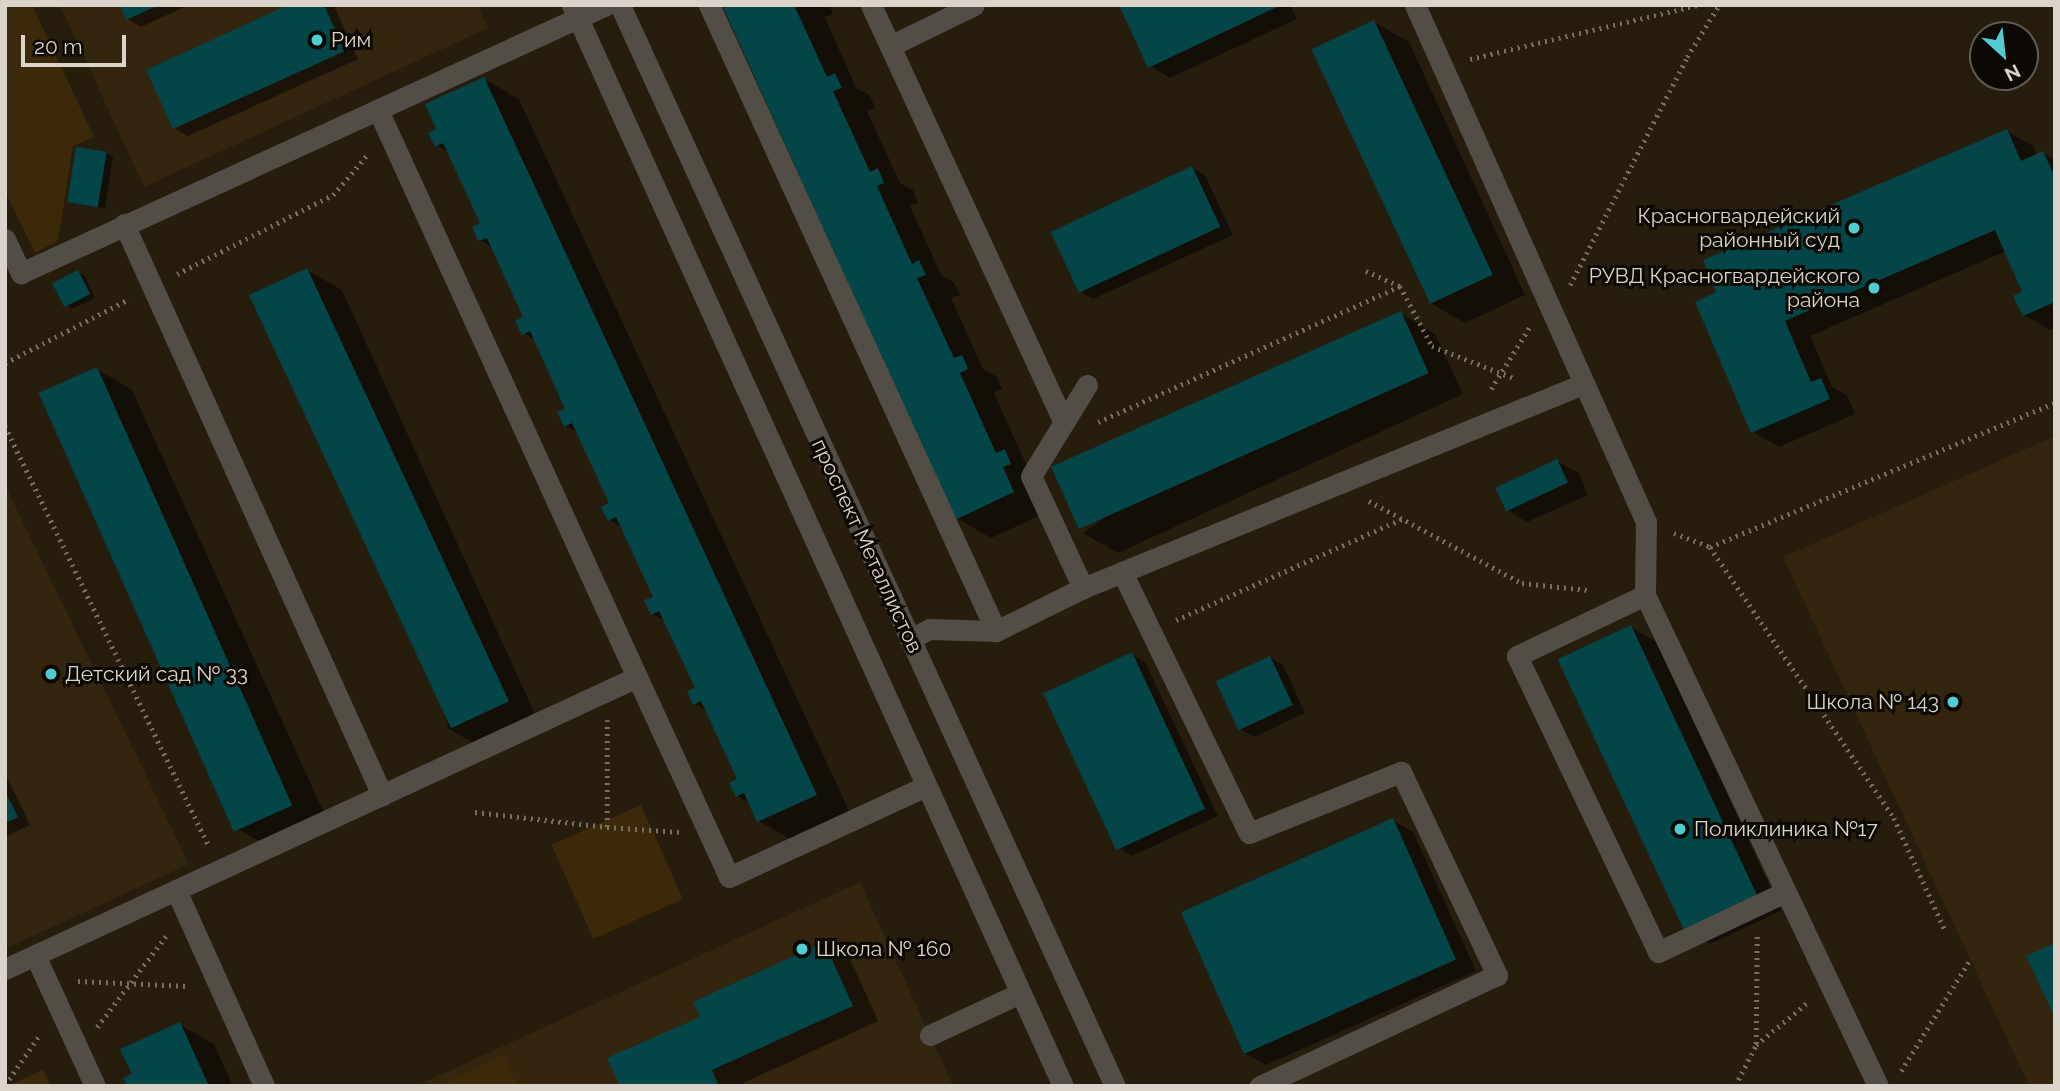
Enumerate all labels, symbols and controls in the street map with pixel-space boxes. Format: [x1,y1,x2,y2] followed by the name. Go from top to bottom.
[24,21,130,65] scale bar
[1969,21,2039,91] north arrow
[331,27,371,53] place label: Рим
[309,32,325,48] marker: Рим
[34,34,82,59] text: 20 m
[2001,60,2024,86] text: N
[1637,203,1840,253] place label: Красногвардейский районный суд
[1846,220,1862,236] marker: Красногвардейский районный суд
[1589,263,1860,313] place label: РУВД Красногвардейского района
[1866,280,1882,296] marker: РУВД Красногвардейского района
[806,435,928,657] street label: проспект Металлистов
[65,661,248,687] place label: Детский сад № 33
[43,666,59,682] marker: Детский сад № 33
[1806,689,1939,715] place label: Школа № 143
[1945,694,1961,710] marker: Школа № 143
[1694,816,1878,842] place label: Поликлиника №17
[1672,821,1688,837] marker: Поликлиника №17
[816,936,951,962] place label: Школа № 160
[794,941,810,957] marker: Школа № 160

